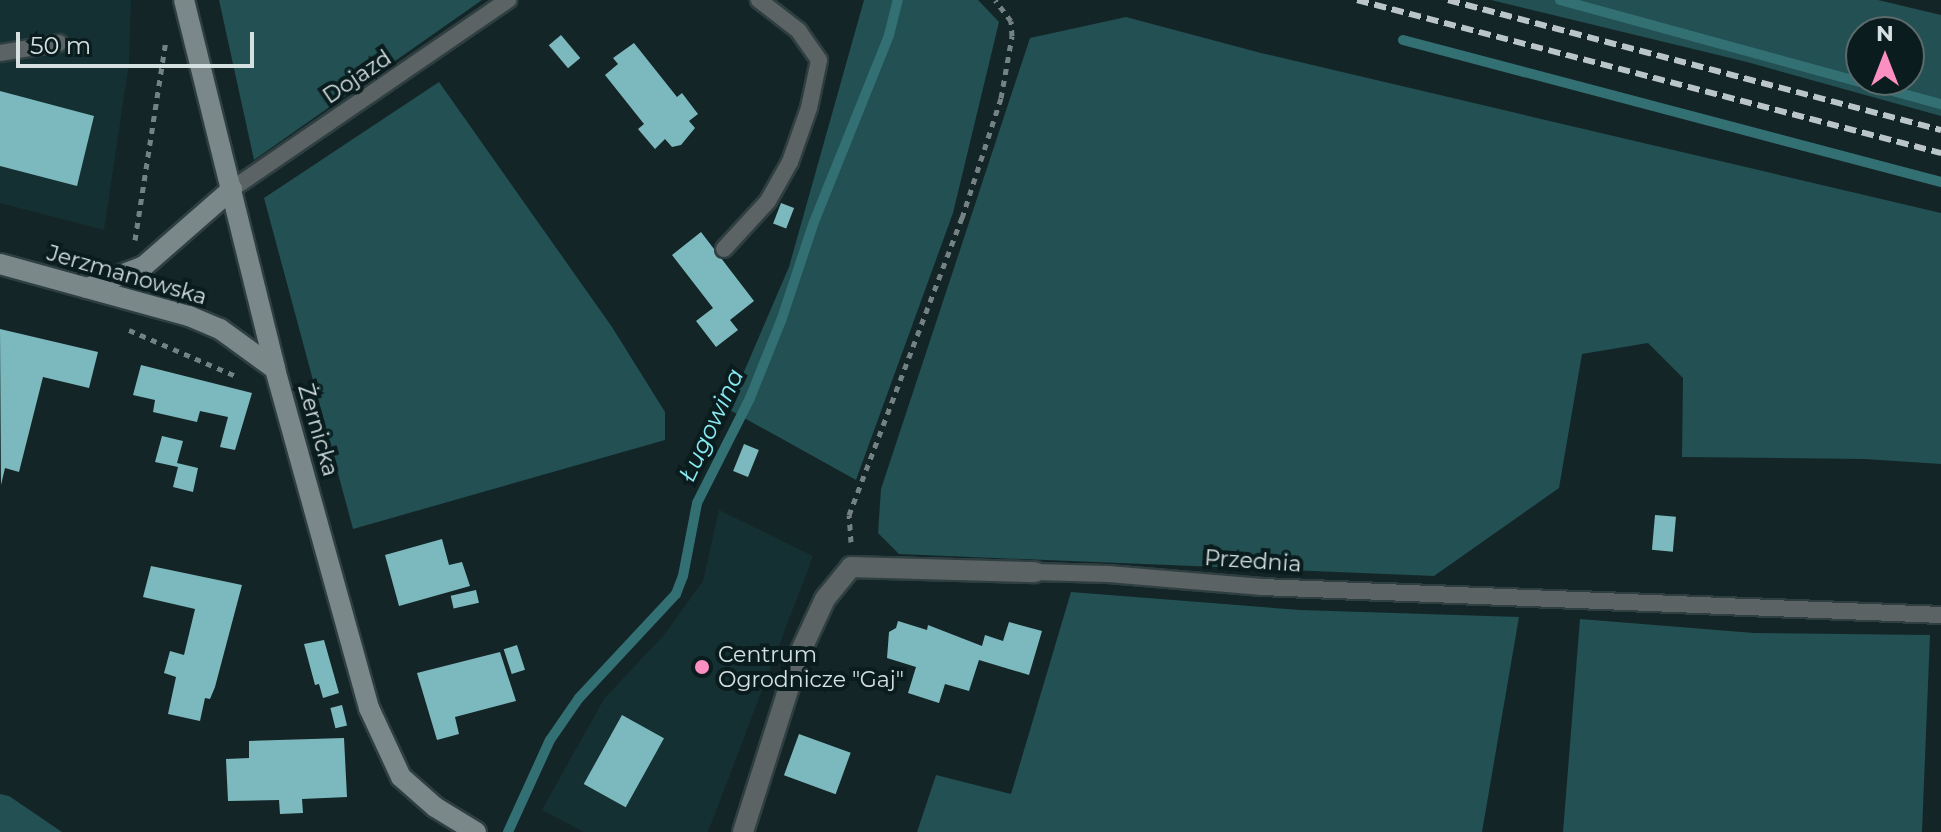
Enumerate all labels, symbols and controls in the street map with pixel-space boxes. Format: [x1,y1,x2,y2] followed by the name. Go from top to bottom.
[20,16,258,66] scale bar
[1845,16,1925,96] north arrow
[1876,20,1894,47] text: N
[30,31,91,60] text: 50 m
[318,45,396,109] street label: Dojazd
[44,240,210,310] street label: Jerzmanowska
[672,364,750,486] water label: Ługowina
[292,381,344,479] street label: Żernicka
[1204,544,1302,578] street label: Przednia
[718,641,904,692] place label: Centrum Ogrodnicze "Gaj"
[693,658,711,676] marker: Centrum Ogrodnicze "Gaj"

